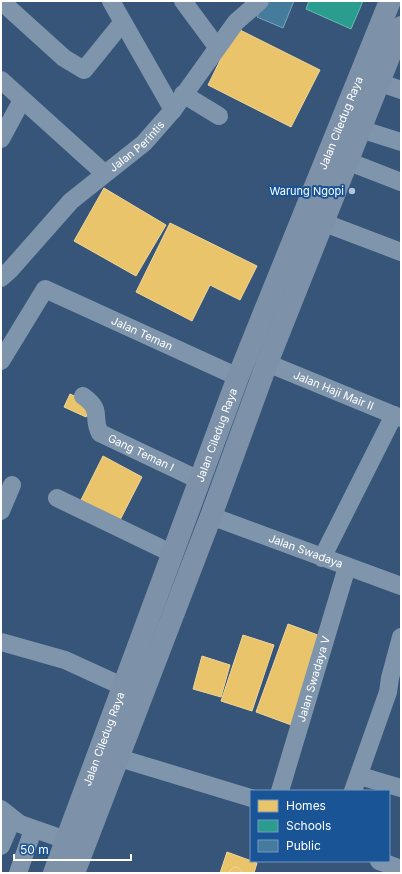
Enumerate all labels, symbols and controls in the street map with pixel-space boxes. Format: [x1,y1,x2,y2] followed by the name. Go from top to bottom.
[316,74,366,172] street label: Jalan Ciledug Raya
[107,118,168,175] street label: Jalan Perintis
[270,184,344,198] place label: Warung Ngopi
[347,186,357,196] marker: Warung Ngopi
[109,313,175,353] street label: Jalan Teman
[291,368,376,413] street label: Jalan Haji Mair II
[193,386,240,484] street label: Jalan Ciledug Raya
[106,431,176,474] street label: Gang Teman I
[267,531,345,571] street label: Jalan Swadaya
[294,634,333,724] street label: Jalan Swadaya V
[80,690,128,788] street label: Jalan Ciledug Raya
[250,790,390,862] legend
[286,798,326,813] text: Homes
[286,818,331,833] text: Schools
[14,836,131,862] scale bar
[286,838,321,853] text: Public
[20,842,49,857] text: 50 m

